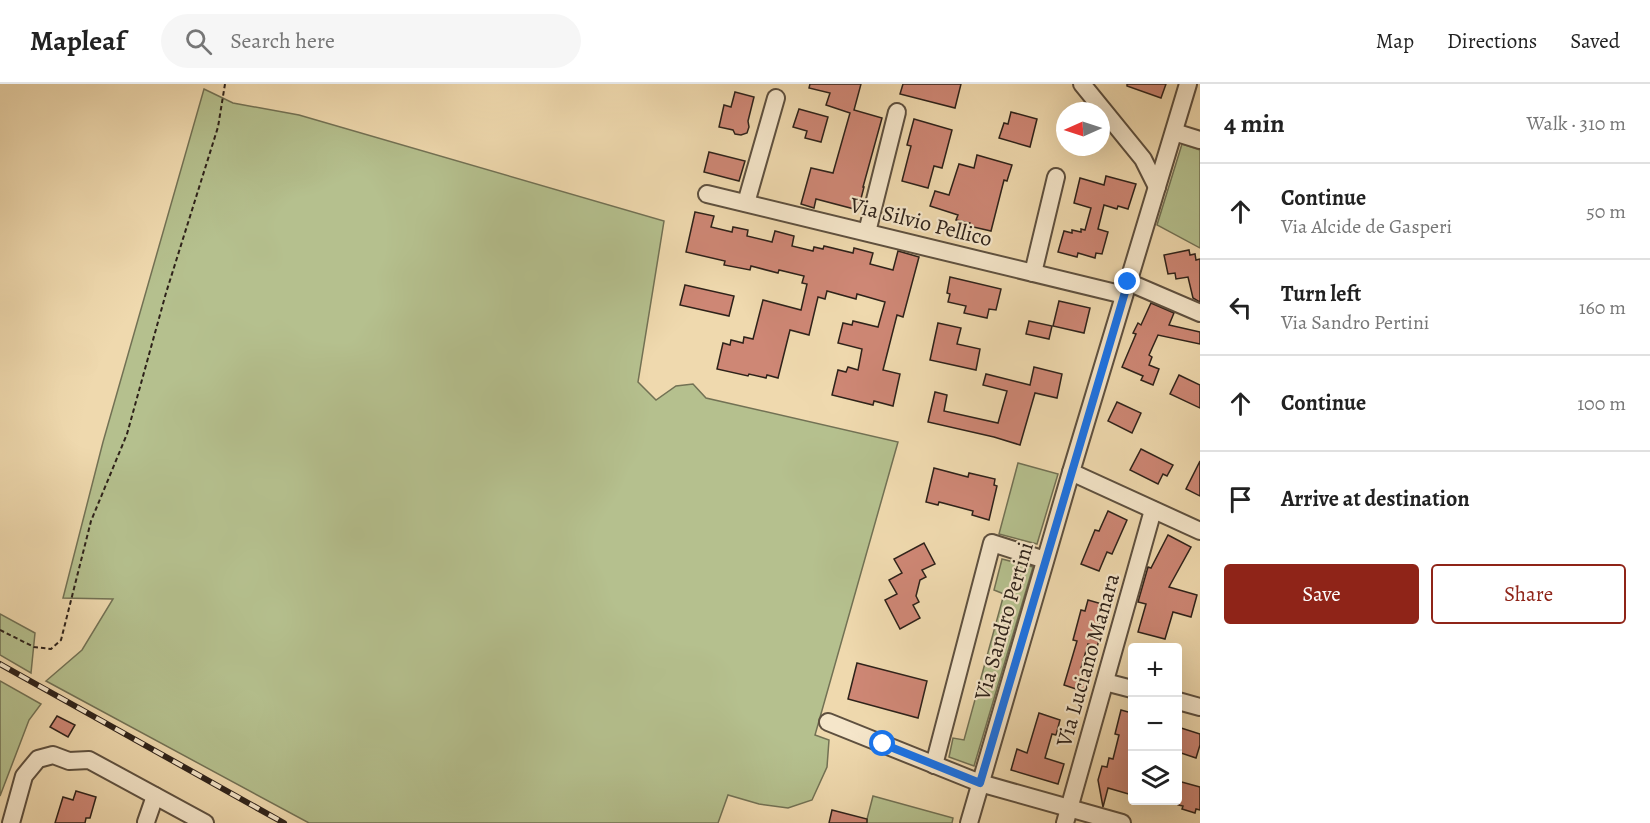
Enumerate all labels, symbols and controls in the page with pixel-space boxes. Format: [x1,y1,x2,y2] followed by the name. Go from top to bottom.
[161,14,581,68] search box
[30,22,125,60] text: Mapleaf
[182,25,215,58] icon: search
[230,26,335,56] text: Search here
[1376,27,1414,55] text: Map
[1447,27,1537,55] text: Directions
[1570,27,1620,55] text: Saved
[1056,102,1110,156] north arrow
[1224,106,1285,141] text: 4 min
[1527,110,1626,137] text: Walk · 310 m
[1281,183,1366,213] text: Continue
[846,190,995,254] street label: Via Silvio Pellico
[1224,195,1257,228] icon: ahead
[1586,198,1626,225] text: 50 m
[1281,213,1452,240] text: Via Alcide de Gasperi
[1114,268,1140,294] route end
[1281,279,1361,309] text: Turn left
[1224,291,1257,324] icon: left
[1579,294,1626,321] text: 160 m
[1281,309,1430,336] text: Via Sandro Pertini
[1224,387,1257,420] icon: ahead
[1281,388,1366,418] text: Continue
[1577,390,1626,417] text: 100 m
[1224,483,1257,516] icon: arrive
[1281,484,1470,514] text: Arrive at destination
[967,538,1041,705] street label: Via Sandro Pertini
[1224,564,1419,624] button: Save
[1431,564,1626,624] button: Share
[1049,569,1127,751] street label: Via Luciano Manara
[1128,643,1182,805] map controls
[1128,643,1182,697] button: +
[1128,697,1182,751] button: −
[869,730,895,756] route start
[1128,751,1182,805] button: layers

